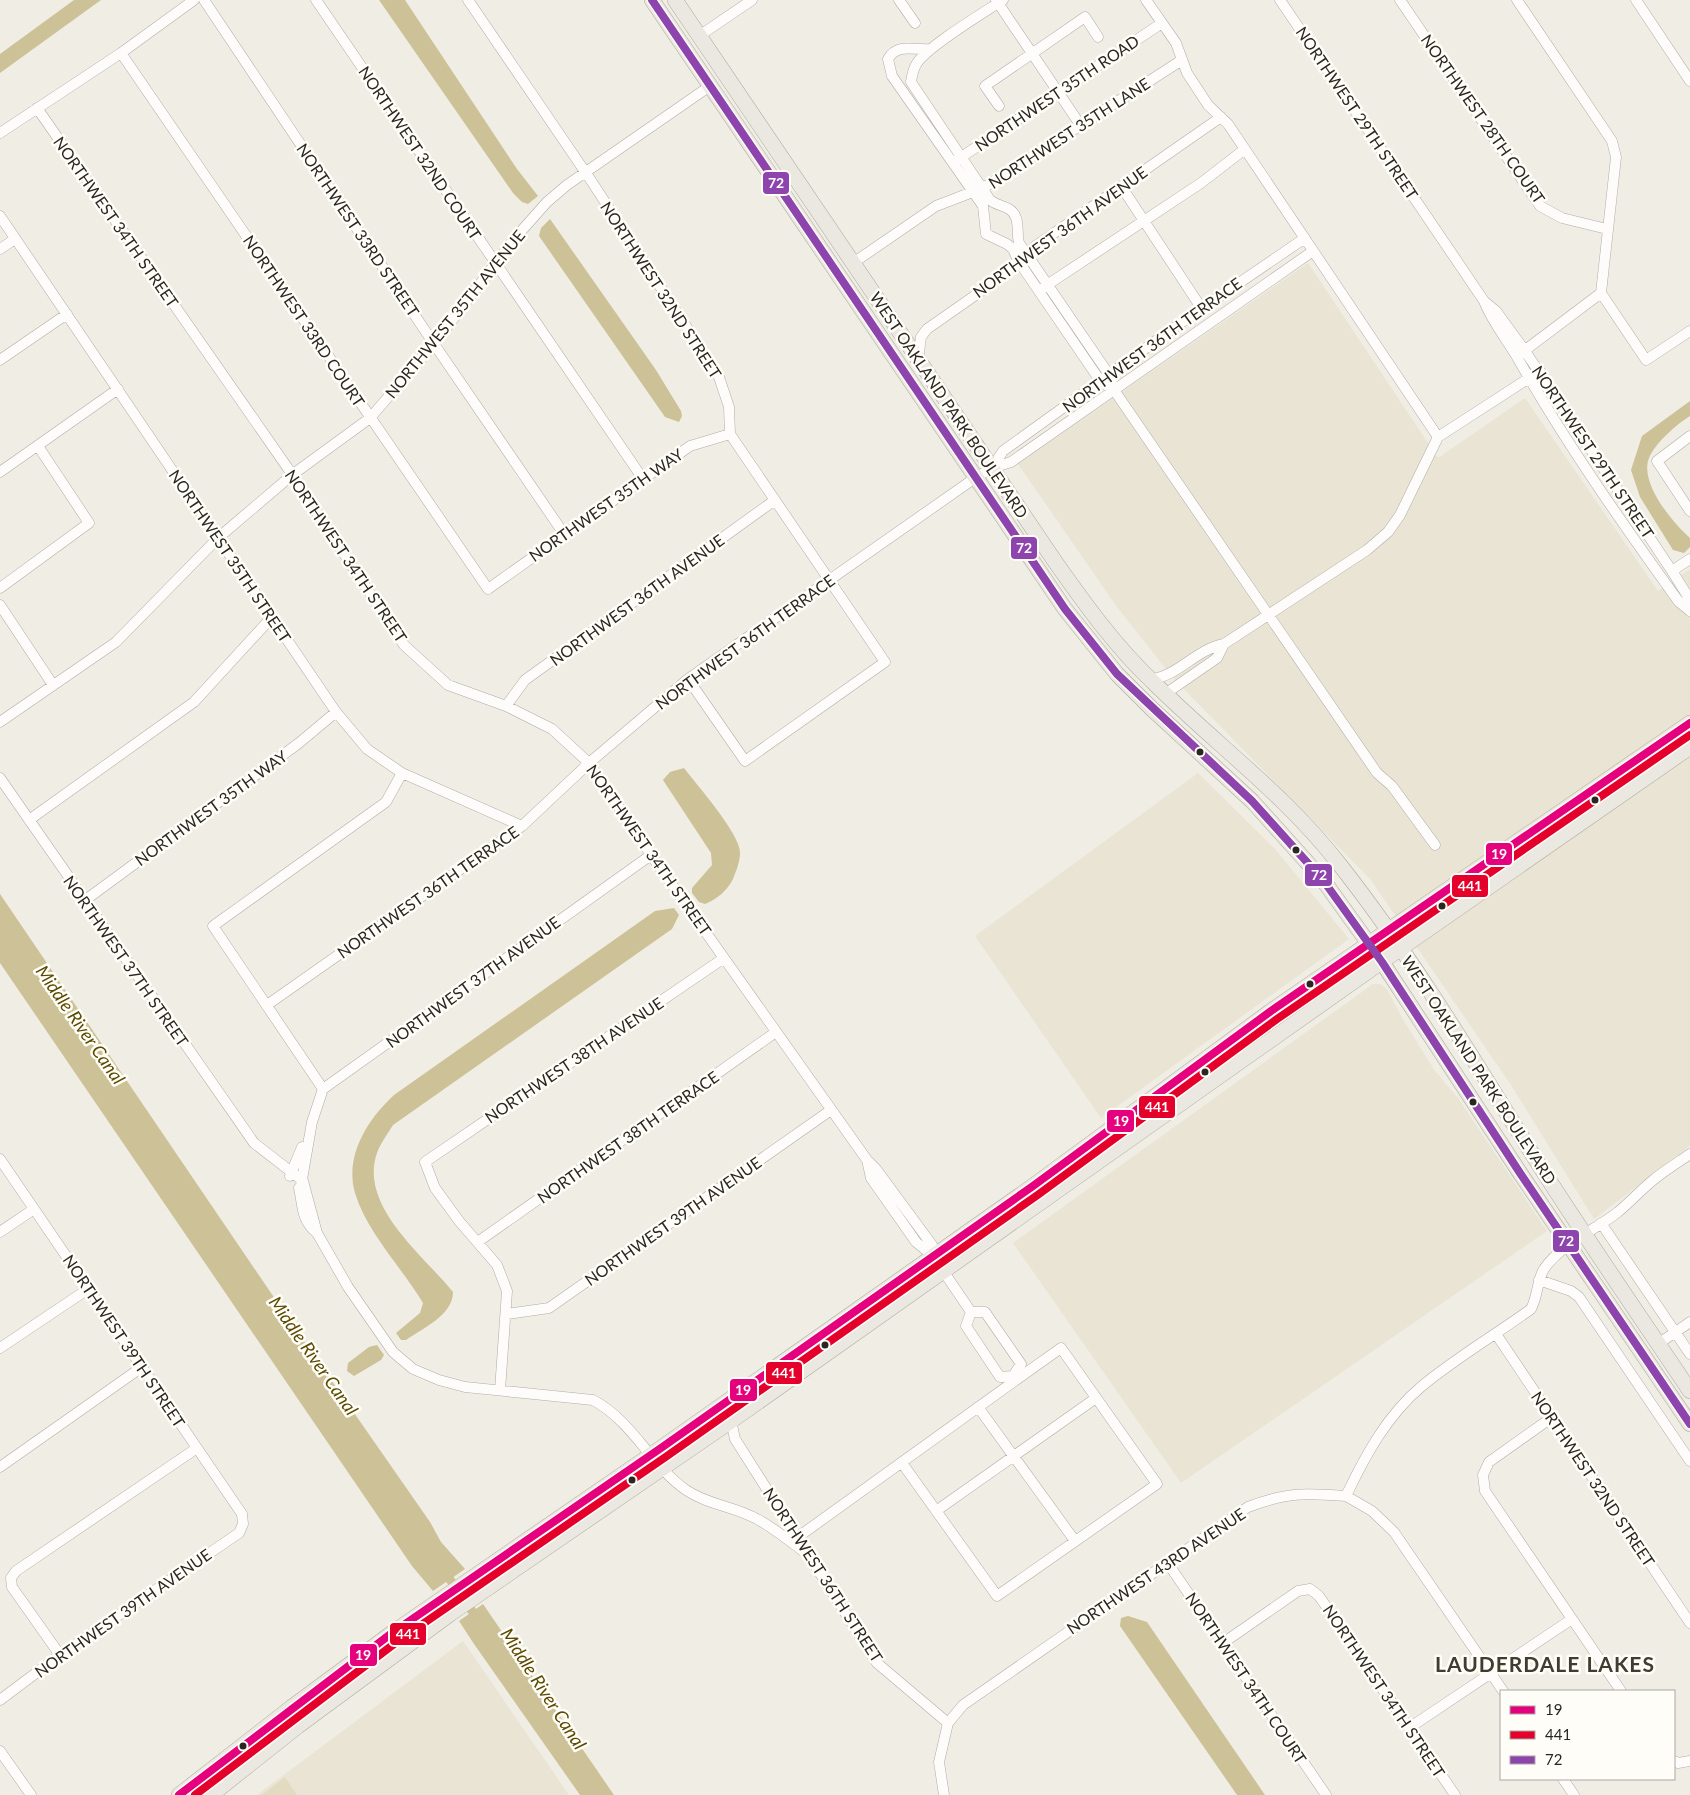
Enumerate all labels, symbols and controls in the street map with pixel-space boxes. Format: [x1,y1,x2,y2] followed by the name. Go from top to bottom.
[1292,23,1423,203] street label: NORTHWEST 29TH STREET
[1418,30,1550,207] street label: NORTHWEST 28TH COURT
[971,31,1142,155] street label: NORTHWEST 35TH ROAD
[355,62,486,243] street label: NORTHWEST 32ND COURT
[984,73,1153,192] street label: NORTHWEST 35TH LANE
[50,133,183,311] street label: NORTHWEST 34TH STREET
[293,140,424,320] street label: NORTHWEST 33RD STREET
[969,162,1151,301] street label: NORTHWEST 36TH AVENUE
[762,171,790,195] line badge: 72
[768,174,784,191] text: 72
[597,198,726,382] street label: NORTHWEST 32ND STREET
[381,226,528,402] street label: NORTHWEST 35TH AVENUE
[240,231,369,411] street label: NORTHWEST 33RD COURT
[1058,273,1245,416] street label: NORTHWEST 36TH TERRACE
[866,288,1032,521] street label: WEST OAKLAND PARK BOULEVARD
[1528,362,1659,542] street label: NORTHWEST 29TH STREET
[525,444,686,565] street label: NORTHWEST 35TH WAY
[165,466,296,646] street label: NORTHWEST 35TH STREET
[281,466,412,646] street label: NORTHWEST 34TH STREET
[546,530,728,669] street label: NORTHWEST 36TH AVENUE
[1010,536,1038,560] line badge: 72
[1016,539,1032,556] text: 72
[651,570,838,713] street label: NORTHWEST 36TH TERRACE
[131,746,291,869] street label: NORTHWEST 35TH WAY
[1195,747,1205,757] unlabelled marker
[583,761,716,939] street label: NORTHWEST 34TH STREET
[1590,795,1600,805] unlabelled marker
[333,822,522,962] street label: NORTHWEST 36TH TERRACE
[1485,842,1513,866] line badge: 19
[1291,845,1301,855] unlabelled marker
[1491,845,1507,862] text: 19
[1304,863,1333,887] line badge: 72
[1311,866,1327,883] text: 72
[60,872,193,1050] street label: NORTHWEST 37TH STREET
[1451,874,1489,898] line badge: 441
[1458,877,1482,894] text: 441
[1437,901,1447,911] unlabelled marker
[382,912,564,1051] street label: NORTHWEST 37TH AVENUE
[1398,952,1561,1188] street label: WEST OAKLAND PARK BOULEVARD
[32,961,130,1088] water label: Middle River Canal
[1305,979,1315,989] unlabelled marker
[481,993,666,1126] street label: NORTHWEST 38TH AVENUE
[533,1067,722,1207] street label: NORTHWEST 38TH TERRACE
[1200,1067,1210,1077] unlabelled marker
[1138,1095,1176,1119] line badge: 441
[1468,1097,1478,1107] unlabelled marker
[1145,1098,1169,1115] text: 441
[1106,1109,1135,1133] line badge: 19
[1113,1112,1129,1129] text: 19
[581,1152,765,1289] street label: NORTHWEST 39TH AVENUE
[1552,1229,1580,1253] line badge: 72
[1558,1232,1574,1249] text: 72
[59,1251,190,1431] street label: NORTHWEST 39TH STREET
[265,1292,363,1419] water label: Middle River Canal
[820,1340,830,1350] unlabelled marker
[765,1361,803,1385] line badge: 441
[772,1364,796,1381] text: 441
[729,1378,758,1402] line badge: 19
[735,1381,751,1398] text: 19
[1528,1388,1659,1570] street label: NORTHWEST 32ND STREET
[627,1475,637,1485] unlabelled marker
[760,1484,887,1666] street label: NORTHWEST 36TH STREET
[1063,1504,1249,1638] street label: NORTHWEST 43RD AVENUE
[31,1544,215,1681] street label: NORTHWEST 39TH AVENUE
[1182,1589,1311,1767] street label: NORTHWEST 34TH COURT
[1319,1601,1450,1781] street label: NORTHWEST 34TH STREET
[389,1622,427,1646] line badge: 441
[496,1624,591,1753] water label: Middle River Canal
[396,1625,420,1642] text: 441
[349,1643,378,1667] line badge: 19
[355,1646,371,1663] text: 19
[1435,1651,1655,1676] district label: LAUDERDALE LAKES
[1500,1690,1675,1780] legend
[1545,1700,1562,1718] text: 19
[1545,1725,1571,1743] text: 441
[238,1741,248,1751] unlabelled marker
[1545,1750,1562,1768] text: 72

